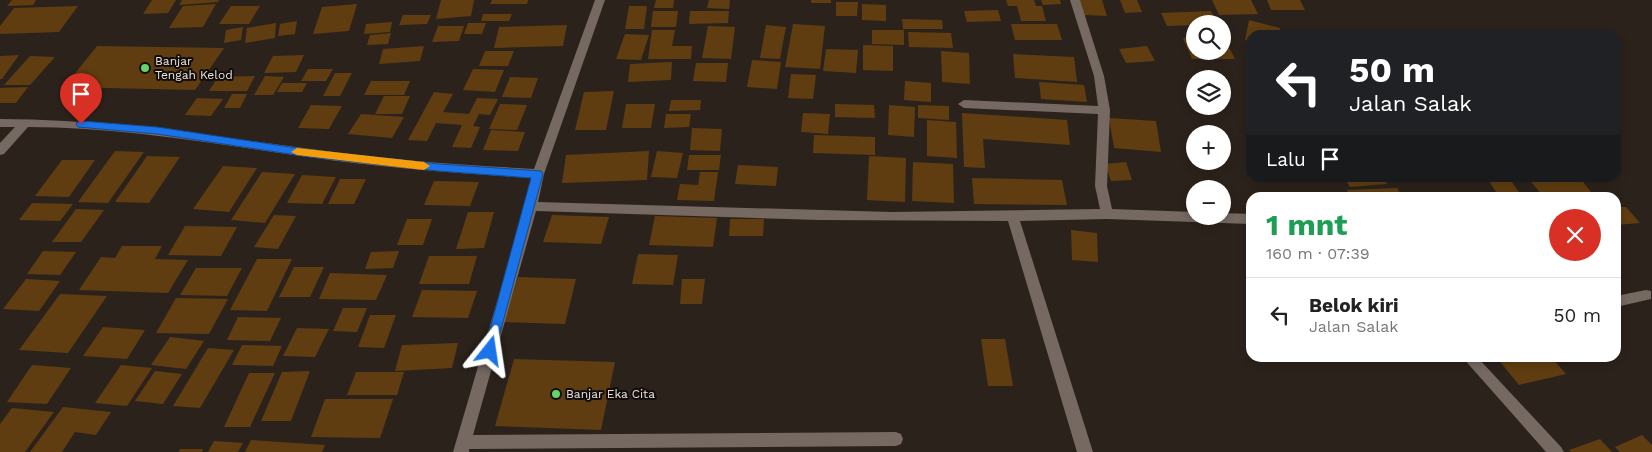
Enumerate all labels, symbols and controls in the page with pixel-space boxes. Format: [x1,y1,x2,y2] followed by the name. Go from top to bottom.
[1186,15,1231,225] map controls
[1186,15,1231,60] button: search
[1349,49,1435,91] text: 50 m
[1266,50,1331,115] icon: left
[155,54,233,82] place label: Banjar Tengah Kelod
[139,62,151,74] marker: Banjar Tengah Kelod
[1186,70,1231,115] button: layers
[60,73,102,124] pin
[67,80,95,108] icon: arrive
[1349,91,1472,116] text: Jalan Salak
[1186,125,1231,170] button: +
[1316,145,1344,173] icon: arrive
[1266,148,1306,171] text: Lalu
[1186,180,1231,225] button: −
[1266,207,1347,242] text: 1 mnt
[1549,209,1601,261] button: close
[1266,244,1370,263] text: 160 m · 07:39
[1309,294,1399,317] text: Belok kiri
[1266,301,1294,329] icon: left
[1554,304,1601,327] text: 50 m
[1309,317,1398,336] text: Jalan Salak
[463,324,515,376] position arrow
[566,387,655,401] place label: Banjar Eka Cita
[550,388,562,400] marker: Banjar Eka Cita

